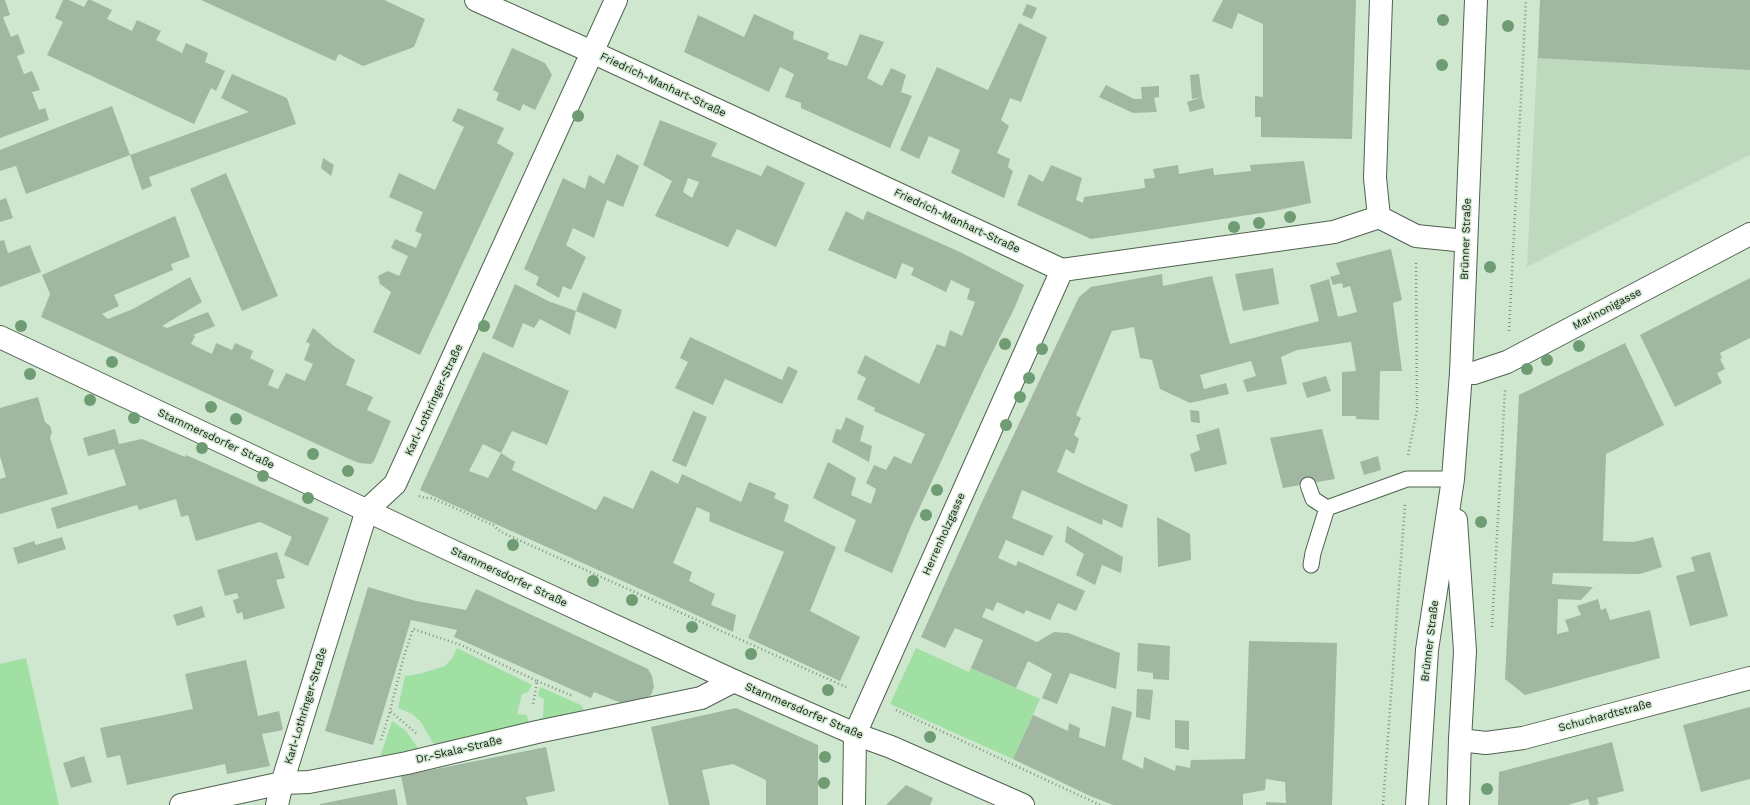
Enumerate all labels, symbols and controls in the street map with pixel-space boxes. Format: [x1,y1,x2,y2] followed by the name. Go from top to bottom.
[598,50,728,120] street label: Friedrich-Manhart-Straße
[892,186,1022,256] street label: Friedrich-Manhart-Straße
[1458,198,1474,280] street label: Brünner Straße
[1570,285,1644,333] street label: Marinonigasse
[402,342,466,458] street label: Karl-Lothringer-Straße
[156,406,276,472] street label: Stammersdorfer Straße
[920,491,968,577] street label: Herrenholzgasse
[449,544,569,610] street label: Stammersdorfer Straße
[1418,599,1442,683] street label: Brünner Straße
[282,646,330,766] street label: Karl-Lothringer-Straße
[743,680,865,742] street label: Stammersdorfer Straße
[1557,697,1653,735] street label: Schuchardtstraße
[415,734,503,766] street label: Dr.-Skala-Straße

